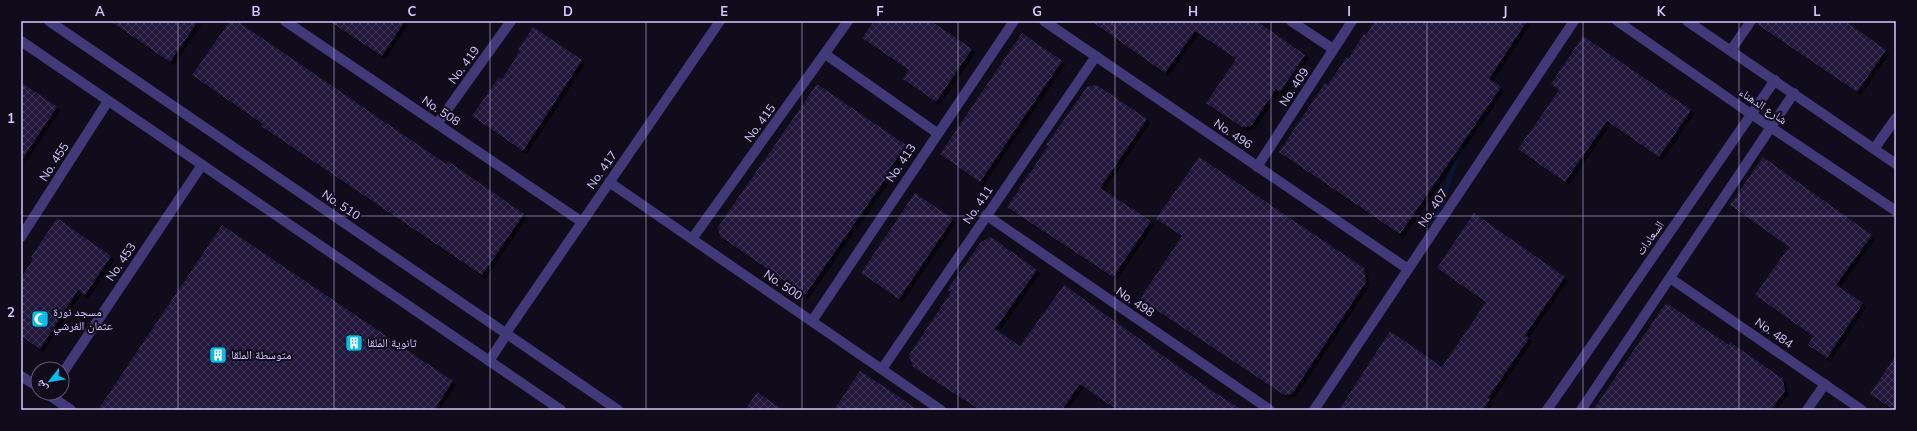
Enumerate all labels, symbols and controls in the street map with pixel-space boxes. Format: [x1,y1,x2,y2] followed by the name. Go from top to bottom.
[95,3,105,19] text: A
[252,3,261,19] text: B
[408,3,417,19] text: C
[563,3,573,19] text: D
[720,3,728,19] text: E
[876,3,884,19] text: F
[1032,3,1042,19] text: G
[1188,3,1198,19] text: H
[1347,3,1351,19] text: I
[1503,3,1507,19] text: J
[1657,3,1667,19] text: K
[1813,3,1821,19] text: L
[445,43,482,87] street label: No. 419
[1276,65,1312,109] street label: No. 409
[1736,84,1790,128] street label: شارع الدهناء
[419,92,463,129] street label: No. 508
[741,101,778,145] street label: No. 415
[7,110,15,126] text: 1
[1211,115,1255,152] street label: No. 496
[36,140,72,184] street label: No. 455
[882,141,919,185] street label: No. 413
[583,148,620,192] street label: No. 417
[959,183,996,227] street label: No. 411
[319,186,363,223] street label: No. 510
[1414,186,1451,230] street label: No. 407
[1632,218,1667,258] street label: السعادات
[102,240,139,284] street label: No. 453
[761,266,805,303] street label: No. 500
[1113,283,1157,320] street label: No. 498
[7,304,15,320] text: 2
[53,304,113,336] place label: مسجد نورة عثمان الغرشي
[30,309,50,329] mosque icon: مسجد نورة عثمان الغرشي
[1752,314,1796,351] street label: No. 484
[344,333,364,353] building icon: ثانوية الملقا
[367,335,417,350] place label: ثانوية الملقا
[208,345,228,365] building icon: متوسطة الملقا
[231,347,291,362] place label: متوسطة الملقا
[30,361,70,401] north arrow
[32,377,51,395] text: ش

